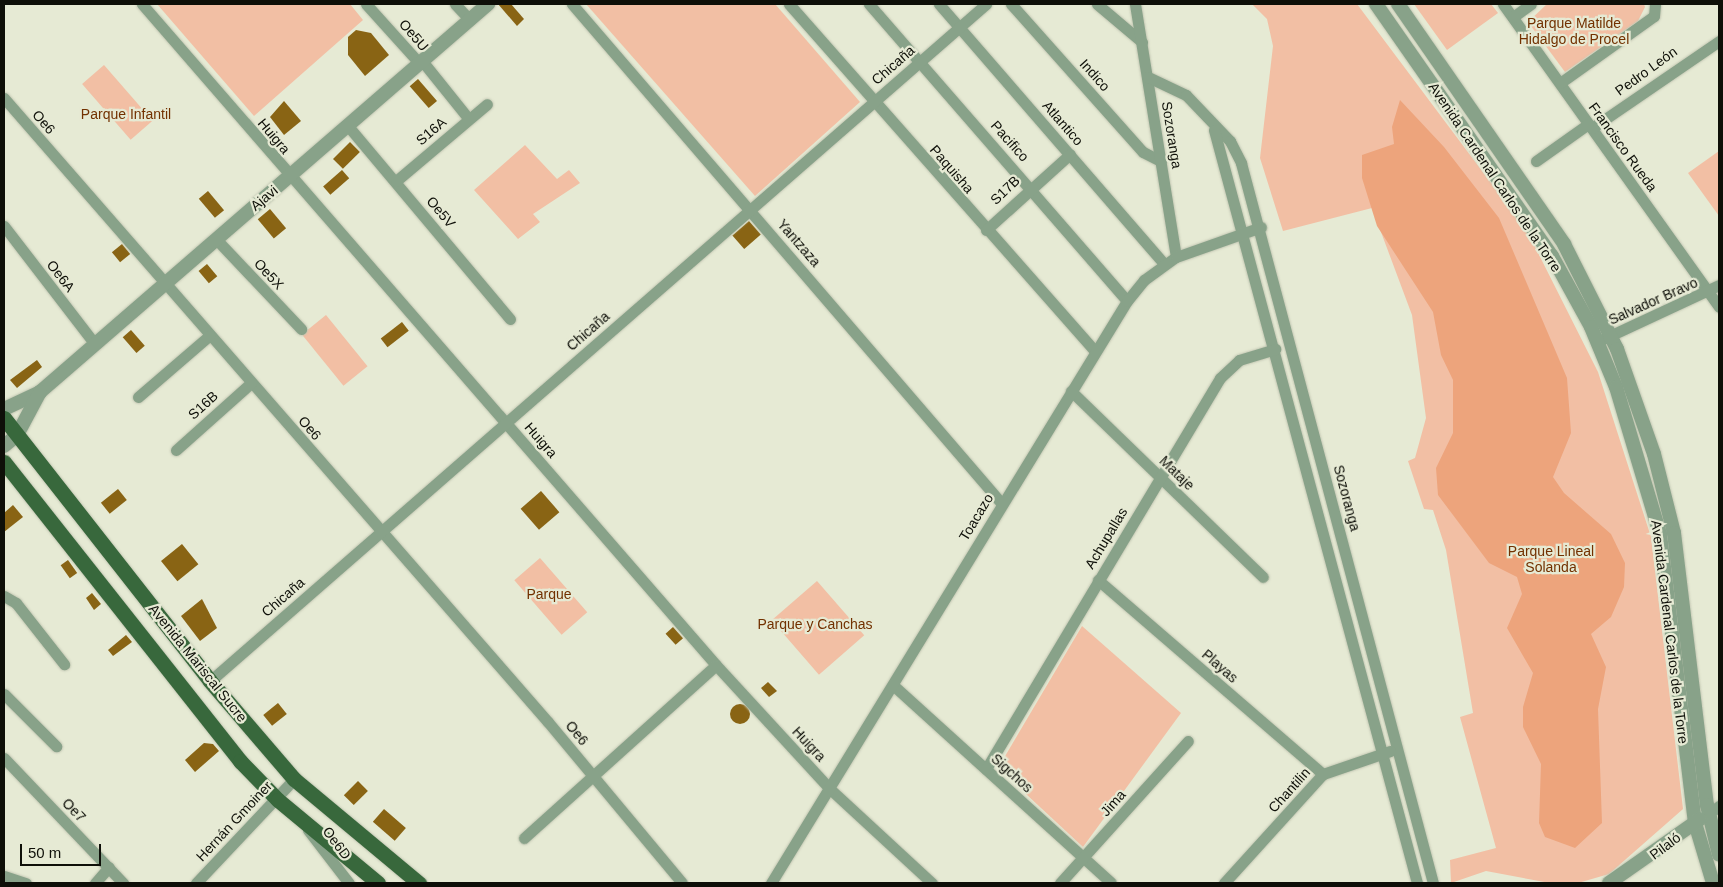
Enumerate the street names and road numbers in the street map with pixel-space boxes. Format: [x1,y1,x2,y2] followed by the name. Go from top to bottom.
[396,16,432,54] street label: Oe5U
[868,42,918,88] street label: Chicaña
[1612,43,1680,99] street label: Pedro León
[1076,55,1114,95] street label: Indico
[1425,79,1565,275] street label: Avenida Cardenal Carlos de la Torre
[1039,97,1087,149] street label: Atlantico
[1585,99,1661,195] street label: Francisco Rueda
[1158,100,1186,170] street label: Sozoranga
[29,107,59,137] street label: Oe6
[413,113,449,149] street label: S16A
[254,115,294,157] street label: Huigra
[987,117,1033,165] street label: Pacifico
[927,141,977,197] street label: Paquisha
[987,172,1023,208] street label: S17B
[247,182,281,214] street label: Ajavi
[423,193,459,231] street label: Oe5V
[774,216,824,270] street label: Yantzaza
[251,255,287,293] street label: Oe5X
[43,257,79,295] street label: Oe6A
[1606,274,1700,328] street label: Salvador Bravo
[563,308,613,354] street label: Chicaña
[185,387,221,423] street label: S16B
[295,413,325,443] street label: Oe6
[521,419,561,461] street label: Huigra
[1156,452,1198,494] street label: Mataje
[1330,463,1364,533] street label: Sozoranga
[955,490,997,544] street label: Toacazo
[1081,504,1131,572] street label: Achupallas
[1648,519,1692,745] street label: Avenida Cardenal Carlos de la Torre
[258,574,308,620] street label: Chicaña
[145,601,251,725] street label: Avenida Mariscal Sucre
[1199,646,1241,686] street label: Playas
[562,717,592,749] street label: Oe6
[789,723,829,765] street label: Huigra
[988,750,1036,796] street label: Sigchos
[1265,764,1313,816] street label: Chantilin
[193,777,275,865] street label: Hernán Gmoiner
[1097,786,1129,820] street label: Jima
[59,795,89,825] street label: Oe7
[319,823,355,863] street label: Oe6D
[1646,829,1684,863] street label: Pilaló

